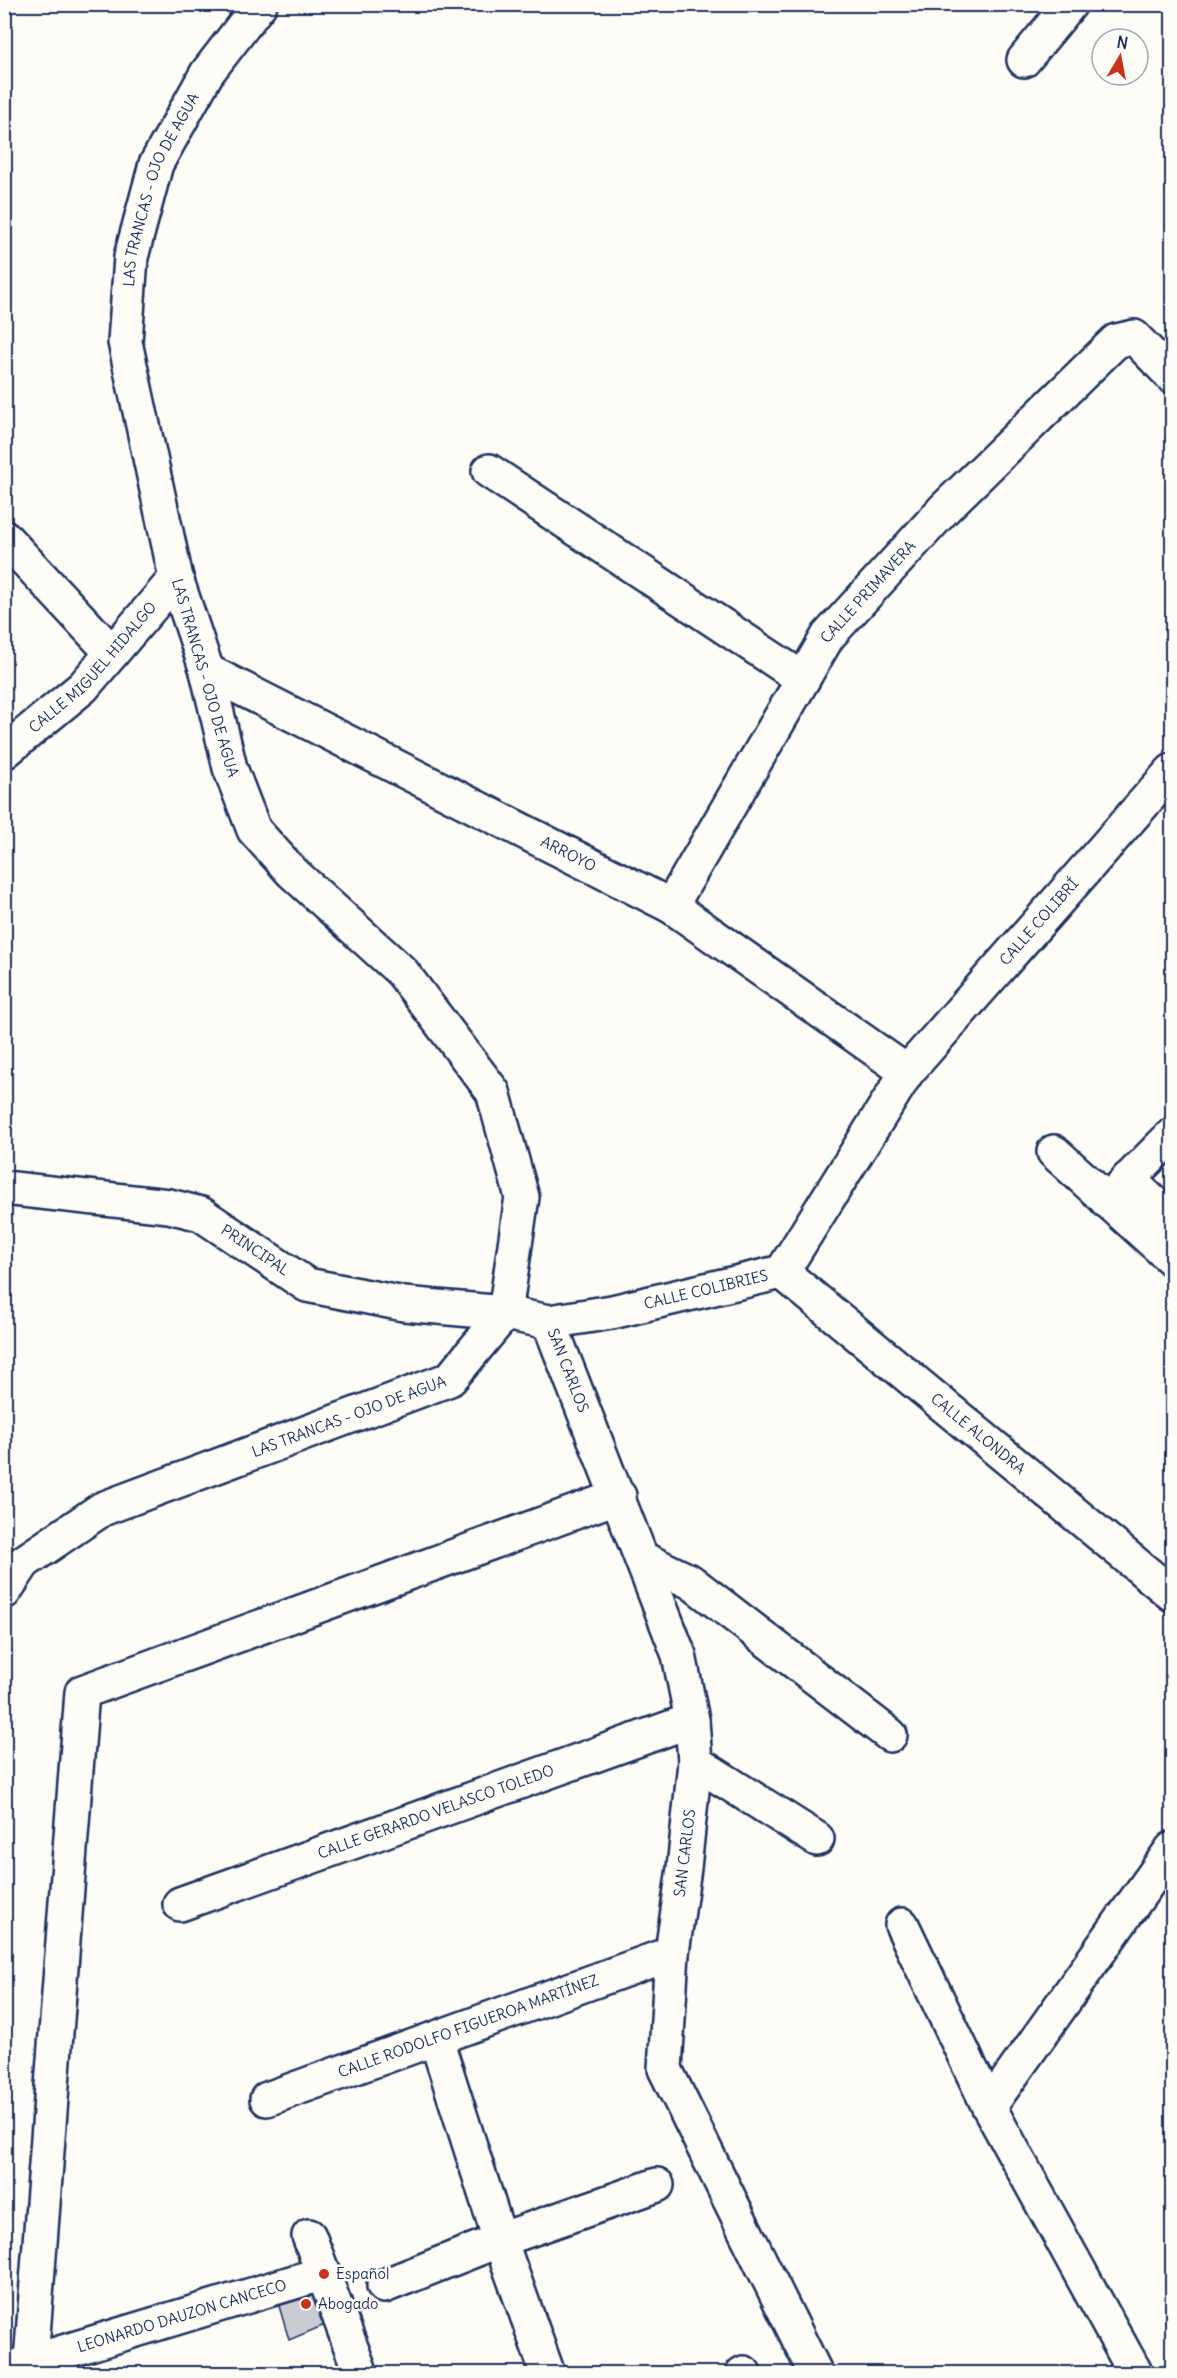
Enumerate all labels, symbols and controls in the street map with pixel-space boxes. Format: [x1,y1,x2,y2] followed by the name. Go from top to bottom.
[1090,27,1150,87] north arrow
[1115,31,1130,53] text: N
[119,89,203,287] street label: LAS TRANCAS - OJO DE AGUA
[816,536,920,646] street label: CALLE PRIMAVERA
[168,576,243,780] street label: LAS TRANCAS - OJO DE AGUA
[25,598,160,737] street label: CALLE MIGUEL HIDALGO
[538,832,599,876] street label: ARROYO
[995,874,1082,969] street label: CALLE COLIBRÍ
[217,1220,293,1279] street label: PRINCIPAL
[642,1266,770,1313] street label: CALLE COLIBRIES
[543,1326,593,1415] street label: SAN CARLOS
[249,1371,449,1461] street label: LAS TRANCAS - OJO DE AGUA
[927,1389,1030,1478] street label: CALLE ALONDRA
[315,1760,557,1863] street label: CALLE GERARDO VELASCO TOLEDO
[670,1808,699,1898] street label: SAN CARLOS
[335,1970,601,2082] street label: CALLE RODOLFO FIGUEROA MARTÍNEZ
[336,2264,389,2283] place label: Español
[317,2267,331,2281] marker: Español
[75,2275,289,2356] street label: LEONARDO DAUZON CANCECO
[318,2294,378,2313] place label: Abogado
[299,2297,313,2311] marker: Abogado

